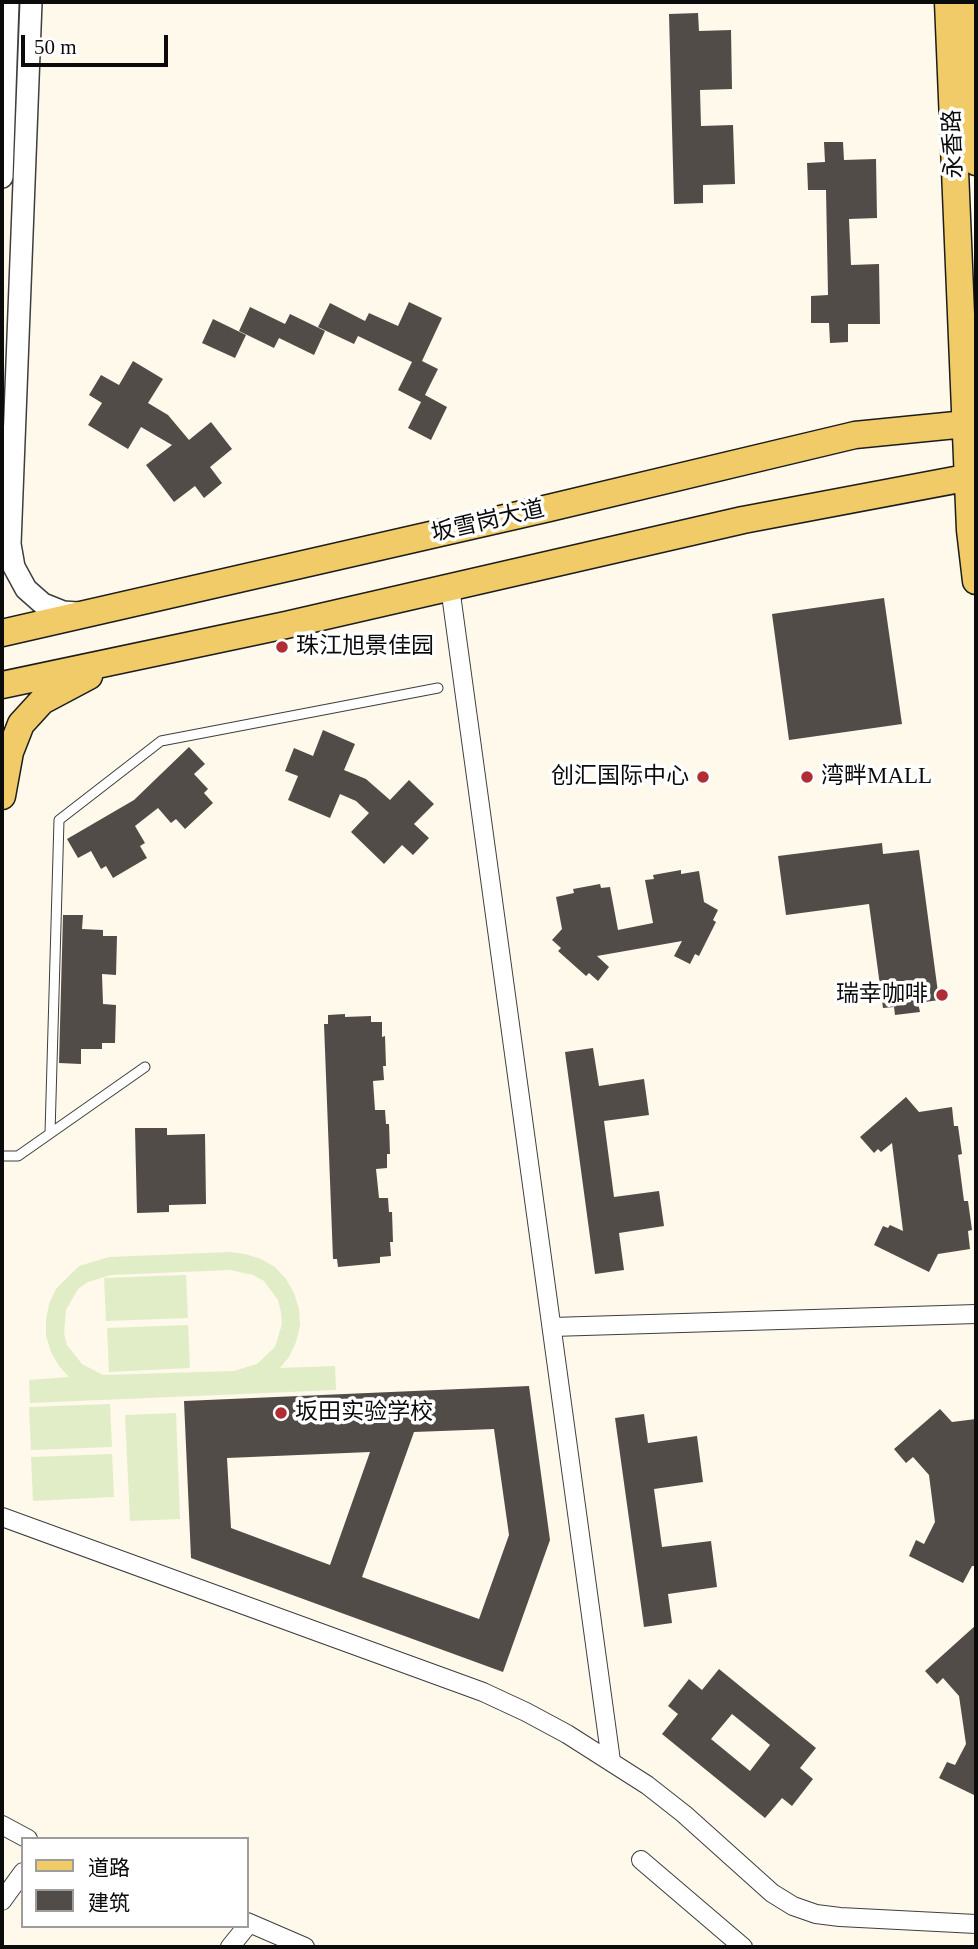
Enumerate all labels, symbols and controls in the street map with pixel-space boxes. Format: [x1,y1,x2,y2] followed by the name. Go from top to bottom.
[24,21,172,65] scale bar
[34,35,77,59] text: 50 m
[939,109,969,179] street label: 永香路
[429,496,547,548] street label: 坂雪岗大道
[296,633,434,661] place label: 珠江旭景佳园
[274,639,290,655] marker: 珠江旭景佳园
[551,763,689,791] place label: 创汇国际中心
[821,763,932,791] place label: 湾畔MALL
[695,769,711,785] marker: 创汇国际中心
[799,769,815,785] marker: 湾畔MALL
[836,981,928,1009] place label: 瑞幸咖啡
[934,987,950,1003] marker: 瑞幸咖啡
[295,1399,433,1427] place label: 坂田实验学校
[273,1405,289,1421] marker: 坂田实验学校
[21,1837,248,1928] legend
[88,1856,130,1880] text: 道路
[88,1891,130,1915] text: 建筑

